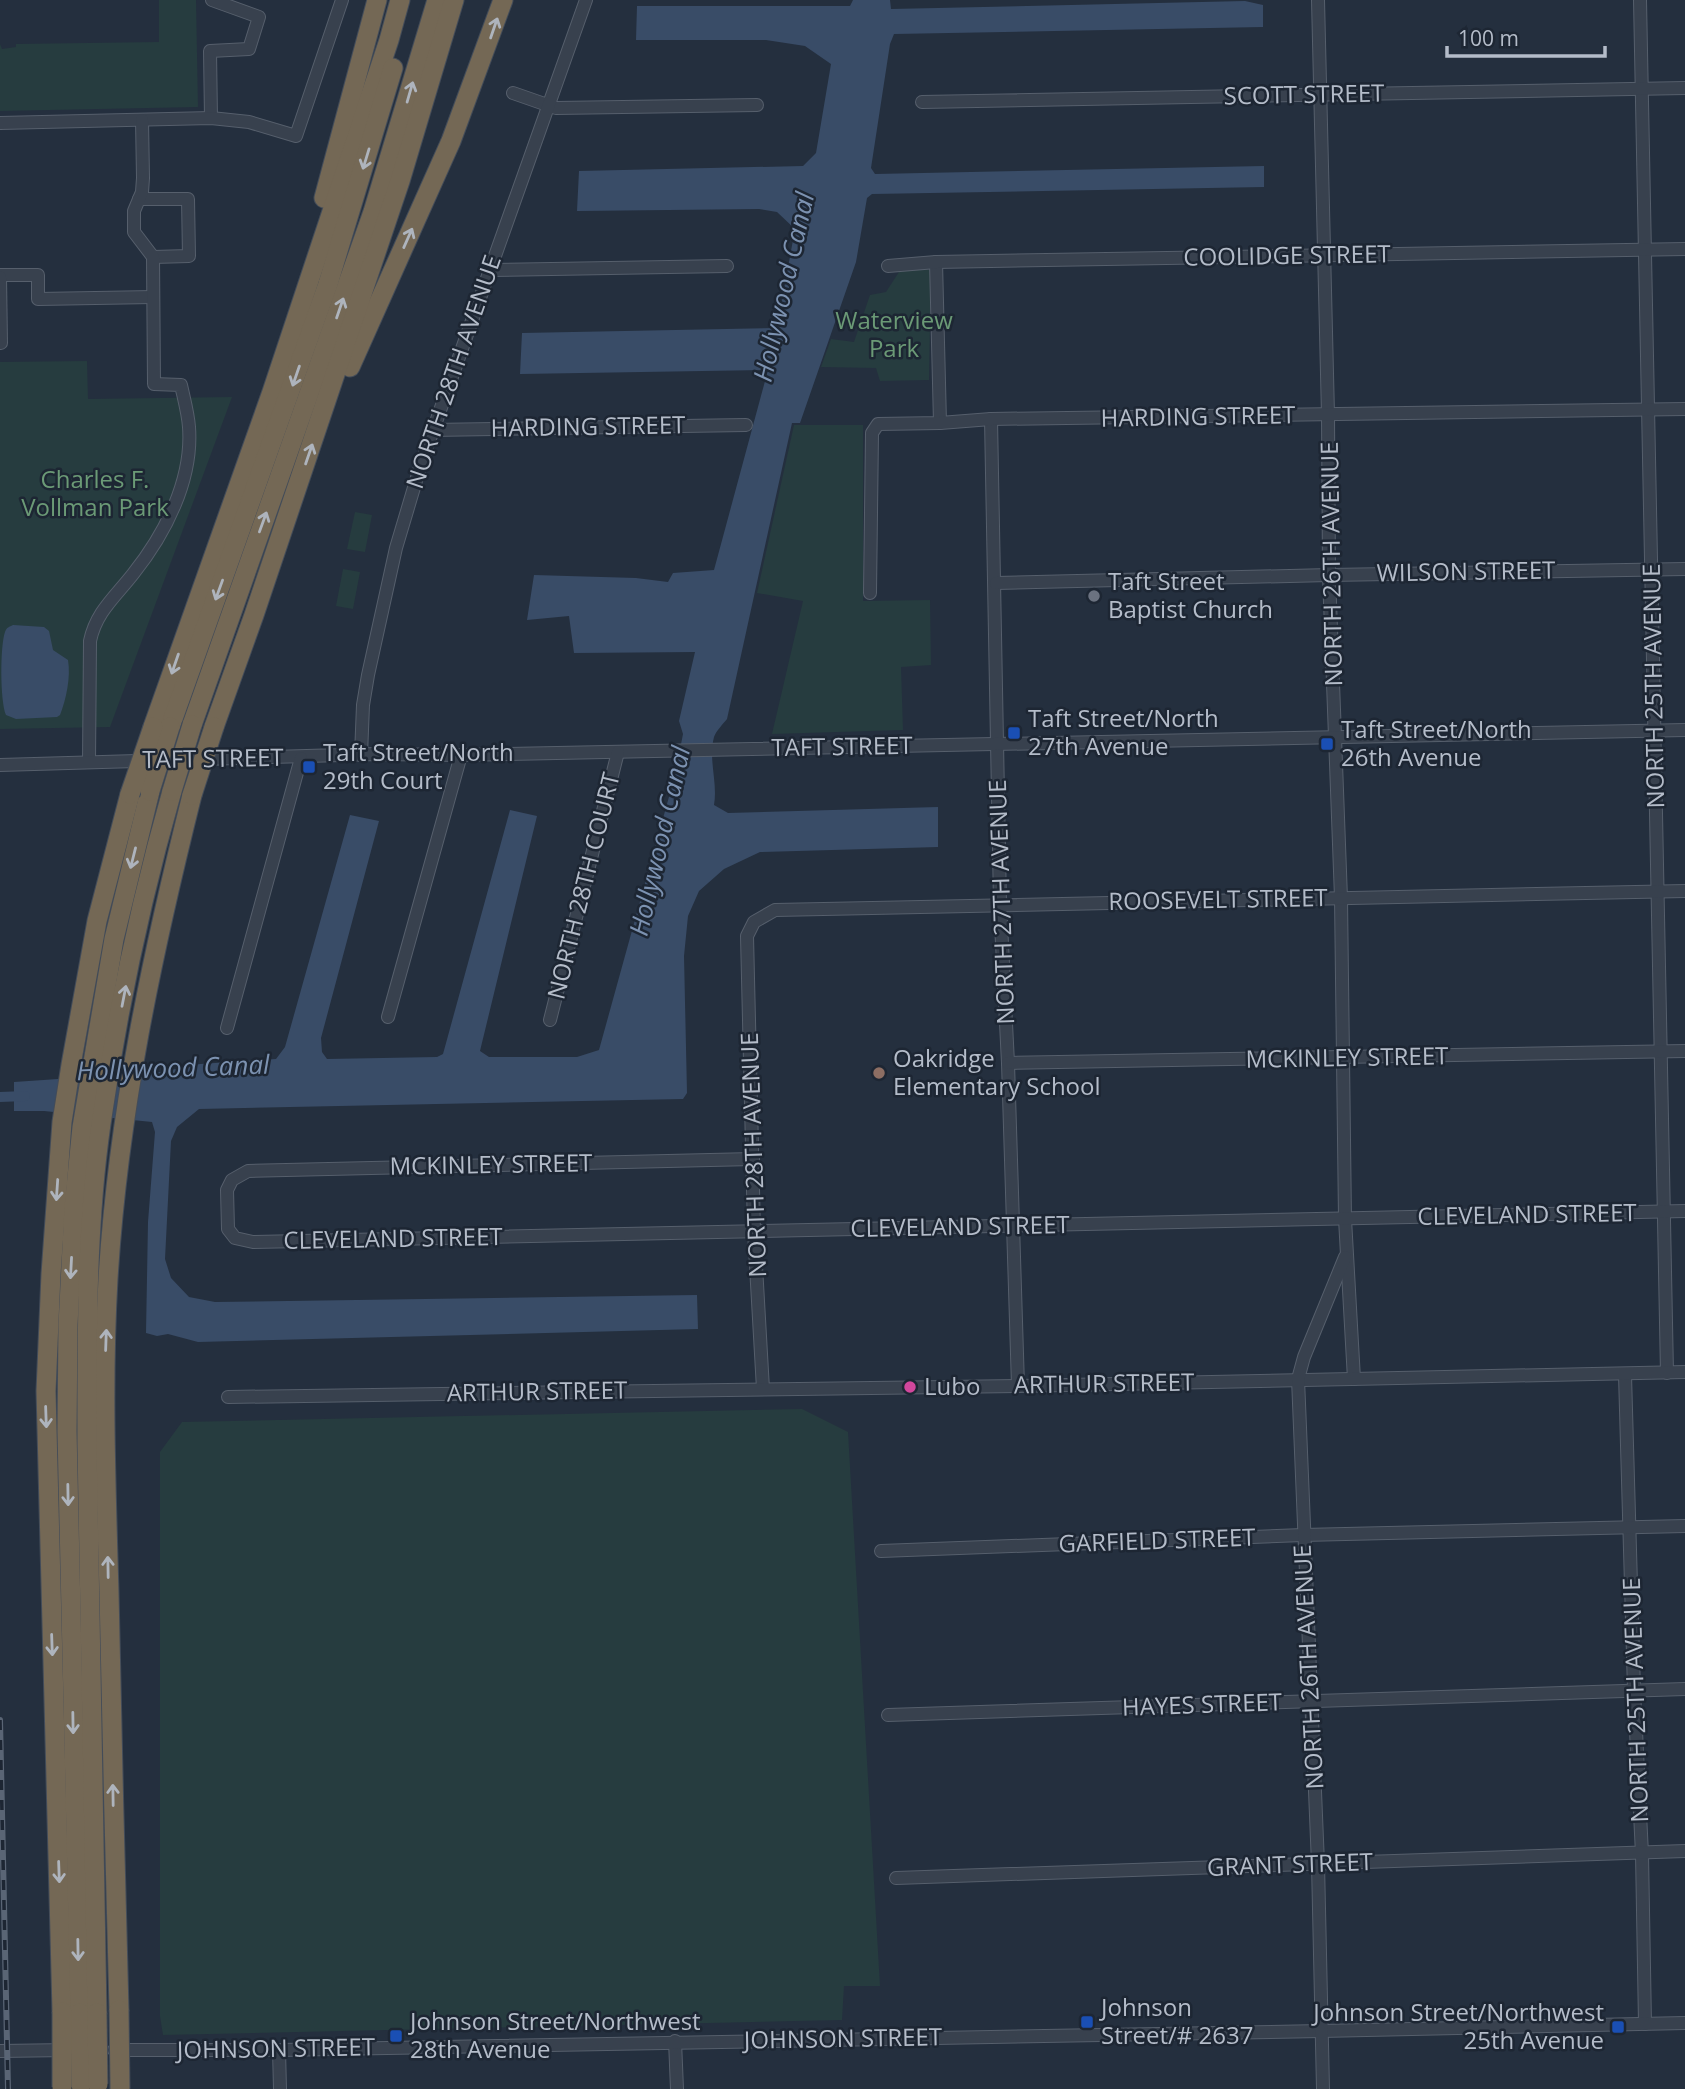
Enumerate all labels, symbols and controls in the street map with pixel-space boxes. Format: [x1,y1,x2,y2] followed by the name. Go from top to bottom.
[1447,14,1604,58] scale bar
[488,17,501,39] one-way arrow
[1458,24,1519,52] text: 100 m
[1223,76,1385,111] street label: SCOTT STREET
[405,81,418,103] one-way arrow
[358,148,371,170] one-way arrow
[744,187,823,385] water label: Hollywood Canal
[402,228,415,250] one-way arrow
[1183,236,1391,273] street label: COOLIDGE STREET
[397,250,508,493] street label: NORTH 28TH AVENUE
[335,298,347,320] one-way arrow
[835,303,953,364] park label: Waterview Park
[289,364,301,386] one-way arrow
[1100,397,1296,434] street label: HARDING STREET
[490,407,686,444] street label: HARDING STREET
[1312,441,1349,687] street label: NORTH 26TH AVENUE
[303,443,316,465] one-way arrow
[21,462,169,523] park label: Charles F. Vollman Park
[258,512,271,534] one-way arrow
[1376,552,1556,589] street label: WILSON STREET
[1634,563,1671,809] street label: NORTH 25TH AVENUE
[1108,564,1273,625] place label: Taft Street Baptist Church
[211,578,224,600] one-way arrow
[1086,588,1102,604] marker: Taft Street Baptist Church
[168,653,180,675] one-way arrow
[1028,701,1219,762] place label: Taft Street/North 27th Avenue
[1341,712,1532,773] place label: Taft Street/North 26th Avenue
[1006,725,1022,741] marker: Taft Street/North 27th Avenue
[771,728,913,763] street label: TAFT STREET
[323,735,514,796] place label: Taft Street/North 29th Court
[1319,736,1335,752] marker: Taft Street/North 26th Avenue
[142,740,284,775] street label: TAFT STREET
[620,741,699,939] water label: Hollywood Canal
[301,759,317,775] marker: Taft Street/North 29th Court
[538,769,627,1002] street label: NORTH 28TH COURT
[980,779,1021,1025] street label: NORTH 27TH AVENUE
[126,846,139,869] one-way arrow
[1108,880,1328,917] street label: ROOSEVELT STREET
[118,985,132,1008] one-way arrow
[732,1032,773,1278] street label: NORTH 28TH AVENUE
[1245,1038,1449,1075] street label: MCKINLEY STREET
[893,1041,1101,1102] place label: Oakridge Elementary School
[76,1046,272,1088] water label: Hollywood Canal
[871,1065,887,1081] marker: Oakridge Elementary School
[389,1145,593,1182] street label: MCKINLEY STREET
[50,1178,63,1201] one-way arrow
[1417,1195,1637,1232] street label: CLEVELAND STREET
[850,1207,1070,1244] street label: CLEVELAND STREET
[283,1219,503,1256] street label: CLEVELAND STREET
[64,1256,77,1279] one-way arrow
[99,1328,113,1351] one-way arrow
[1013,1364,1195,1401] street label: ARTHUR STREET
[924,1369,980,1402] place label: Lubo
[446,1372,628,1409] street label: ARTHUR STREET
[902,1379,918,1395] marker: Lubo
[40,1406,53,1429] one-way arrow
[62,1484,75,1507] one-way arrow
[1058,1520,1256,1559] street label: GARFIELD STREET
[1285,1544,1330,1790] street label: NORTH 26TH AVENUE
[101,1556,115,1579] one-way arrow
[1614,1577,1655,1823] street label: NORTH 25TH AVENUE
[46,1633,59,1656] one-way arrow
[1121,1684,1283,1723] street label: HAYES STREET
[66,1711,80,1734] one-way arrow
[107,1783,120,1806] one-way arrow
[1206,1844,1373,1883] street label: GRANT STREET
[52,1860,65,1883] one-way arrow
[71,1939,85,1962] one-way arrow
[1099,1990,1253,2051] place label: Johnson Street/# 2637
[1311,1995,1604,2056] place label: Johnson Street/Northwest 25th Avenue
[408,2004,701,2065] place label: Johnson Street/Northwest 28th Avenue
[1079,2014,1095,2030] marker: Johnson Street/# 2637
[742,2019,942,2056] street label: JOHNSON STREET
[1610,2019,1626,2035] marker: Johnson Street/Northwest 25th Avenue
[388,2028,404,2044] marker: Johnson Street/Northwest 28th Avenue
[175,2029,375,2066] street label: JOHNSON STREET

